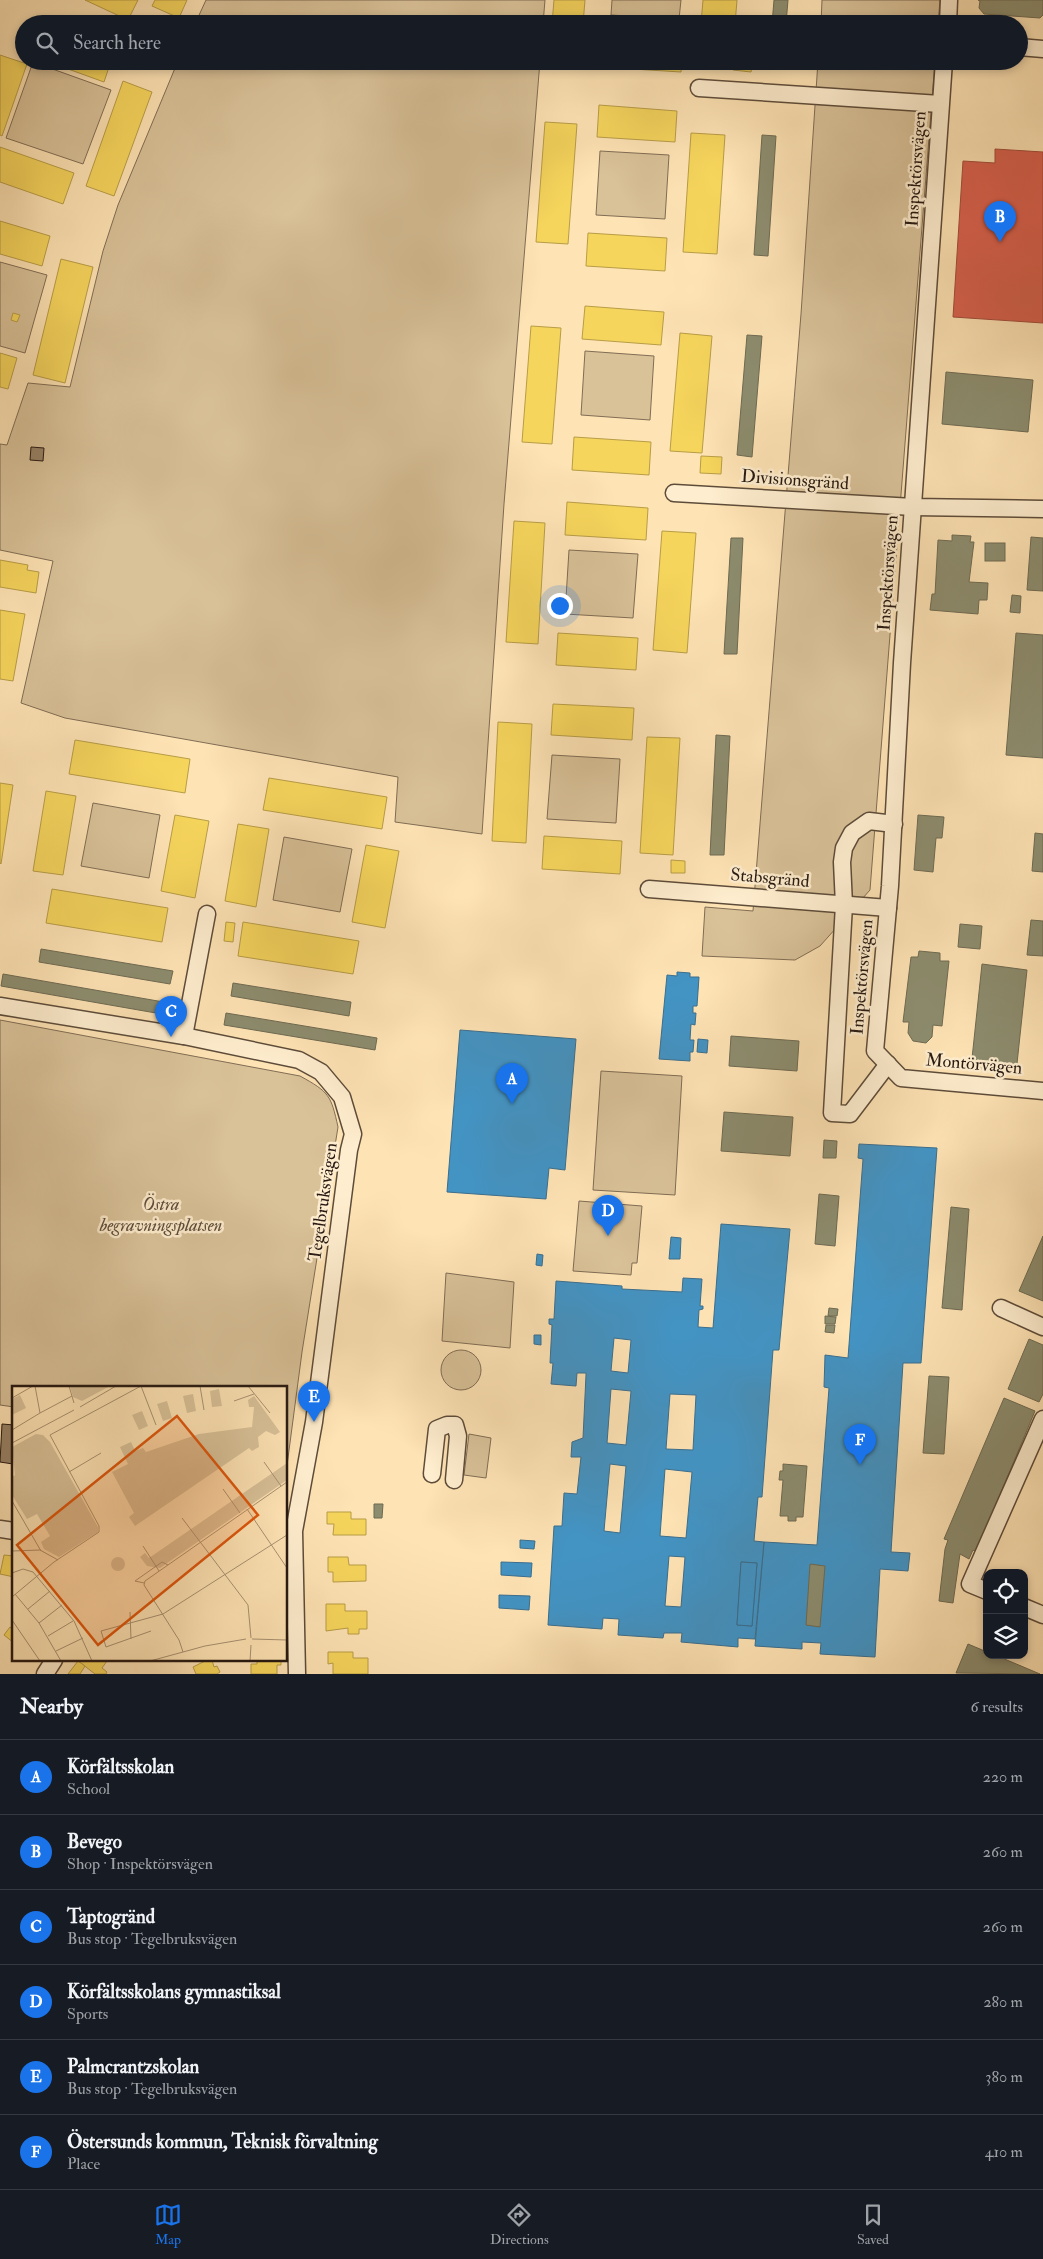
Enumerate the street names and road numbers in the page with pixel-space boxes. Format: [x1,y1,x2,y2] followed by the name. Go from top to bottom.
[900,110,932,228] street label: Inspektörsvägen
[740,465,850,495] street label: Divisionsgränd
[872,514,904,632] street label: Inspektörsvägen
[729,863,811,893] street label: Stabsgränd
[845,918,879,1036] street label: Inspektörsvägen
[925,1048,1023,1080] street label: Montörvägen
[303,1141,343,1263] street label: Tegelbruksvägen

